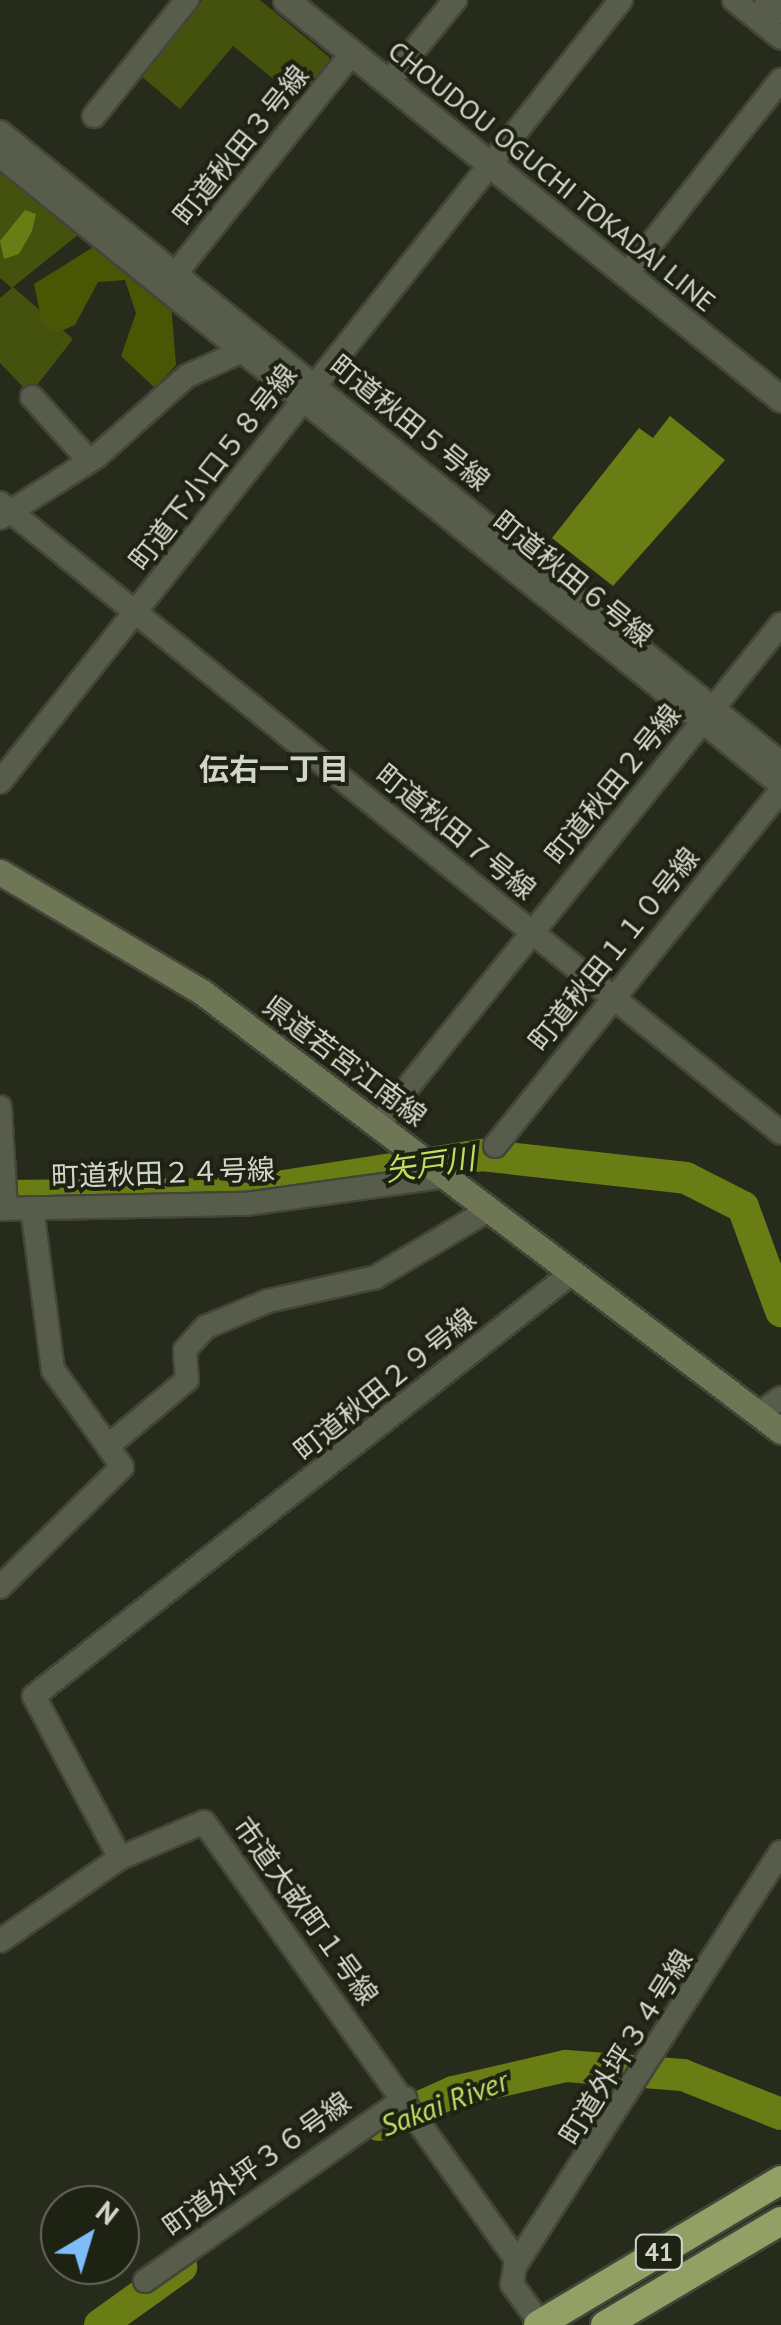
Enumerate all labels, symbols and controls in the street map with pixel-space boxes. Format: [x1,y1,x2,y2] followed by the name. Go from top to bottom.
[381,33,723,319] street label: CHOUDOU OGUCHI TOKADAI LINE
[166,58,316,232] street label: 町道秋田３号線
[323,348,497,498] street label: 町道秋田５号線
[122,357,304,577] street label: 町道下小口５８号線
[486,504,660,654] street label: 町道秋田６号線
[538,697,688,871] street label: 町道秋田２号線
[199,751,349,787] district label: 伝右一丁目
[369,757,543,907] street label: 町道秋田７号線
[522,841,706,1057] street label: 町道秋田１１０号線
[257,989,433,1133] street label: 県道若宮江南線
[383,1140,477,1188] water label: 矢戸川
[50,1152,276,1194] street label: 町道秋田２４号線
[287,1300,483,1468] street label: 町道秋田２９号線
[227,1811,385,2011] street label: 市道大畝町１号線
[552,1943,700,2151] street label: 町道外坪３４号線
[375,2062,513,2144] water label: Sakai River
[157,2085,357,2243] street label: 町道外坪３６号線
[40,2185,140,2285] north arrow
[89,2192,126,2233] text: N
[634,2232,684,2272] road number: 41

